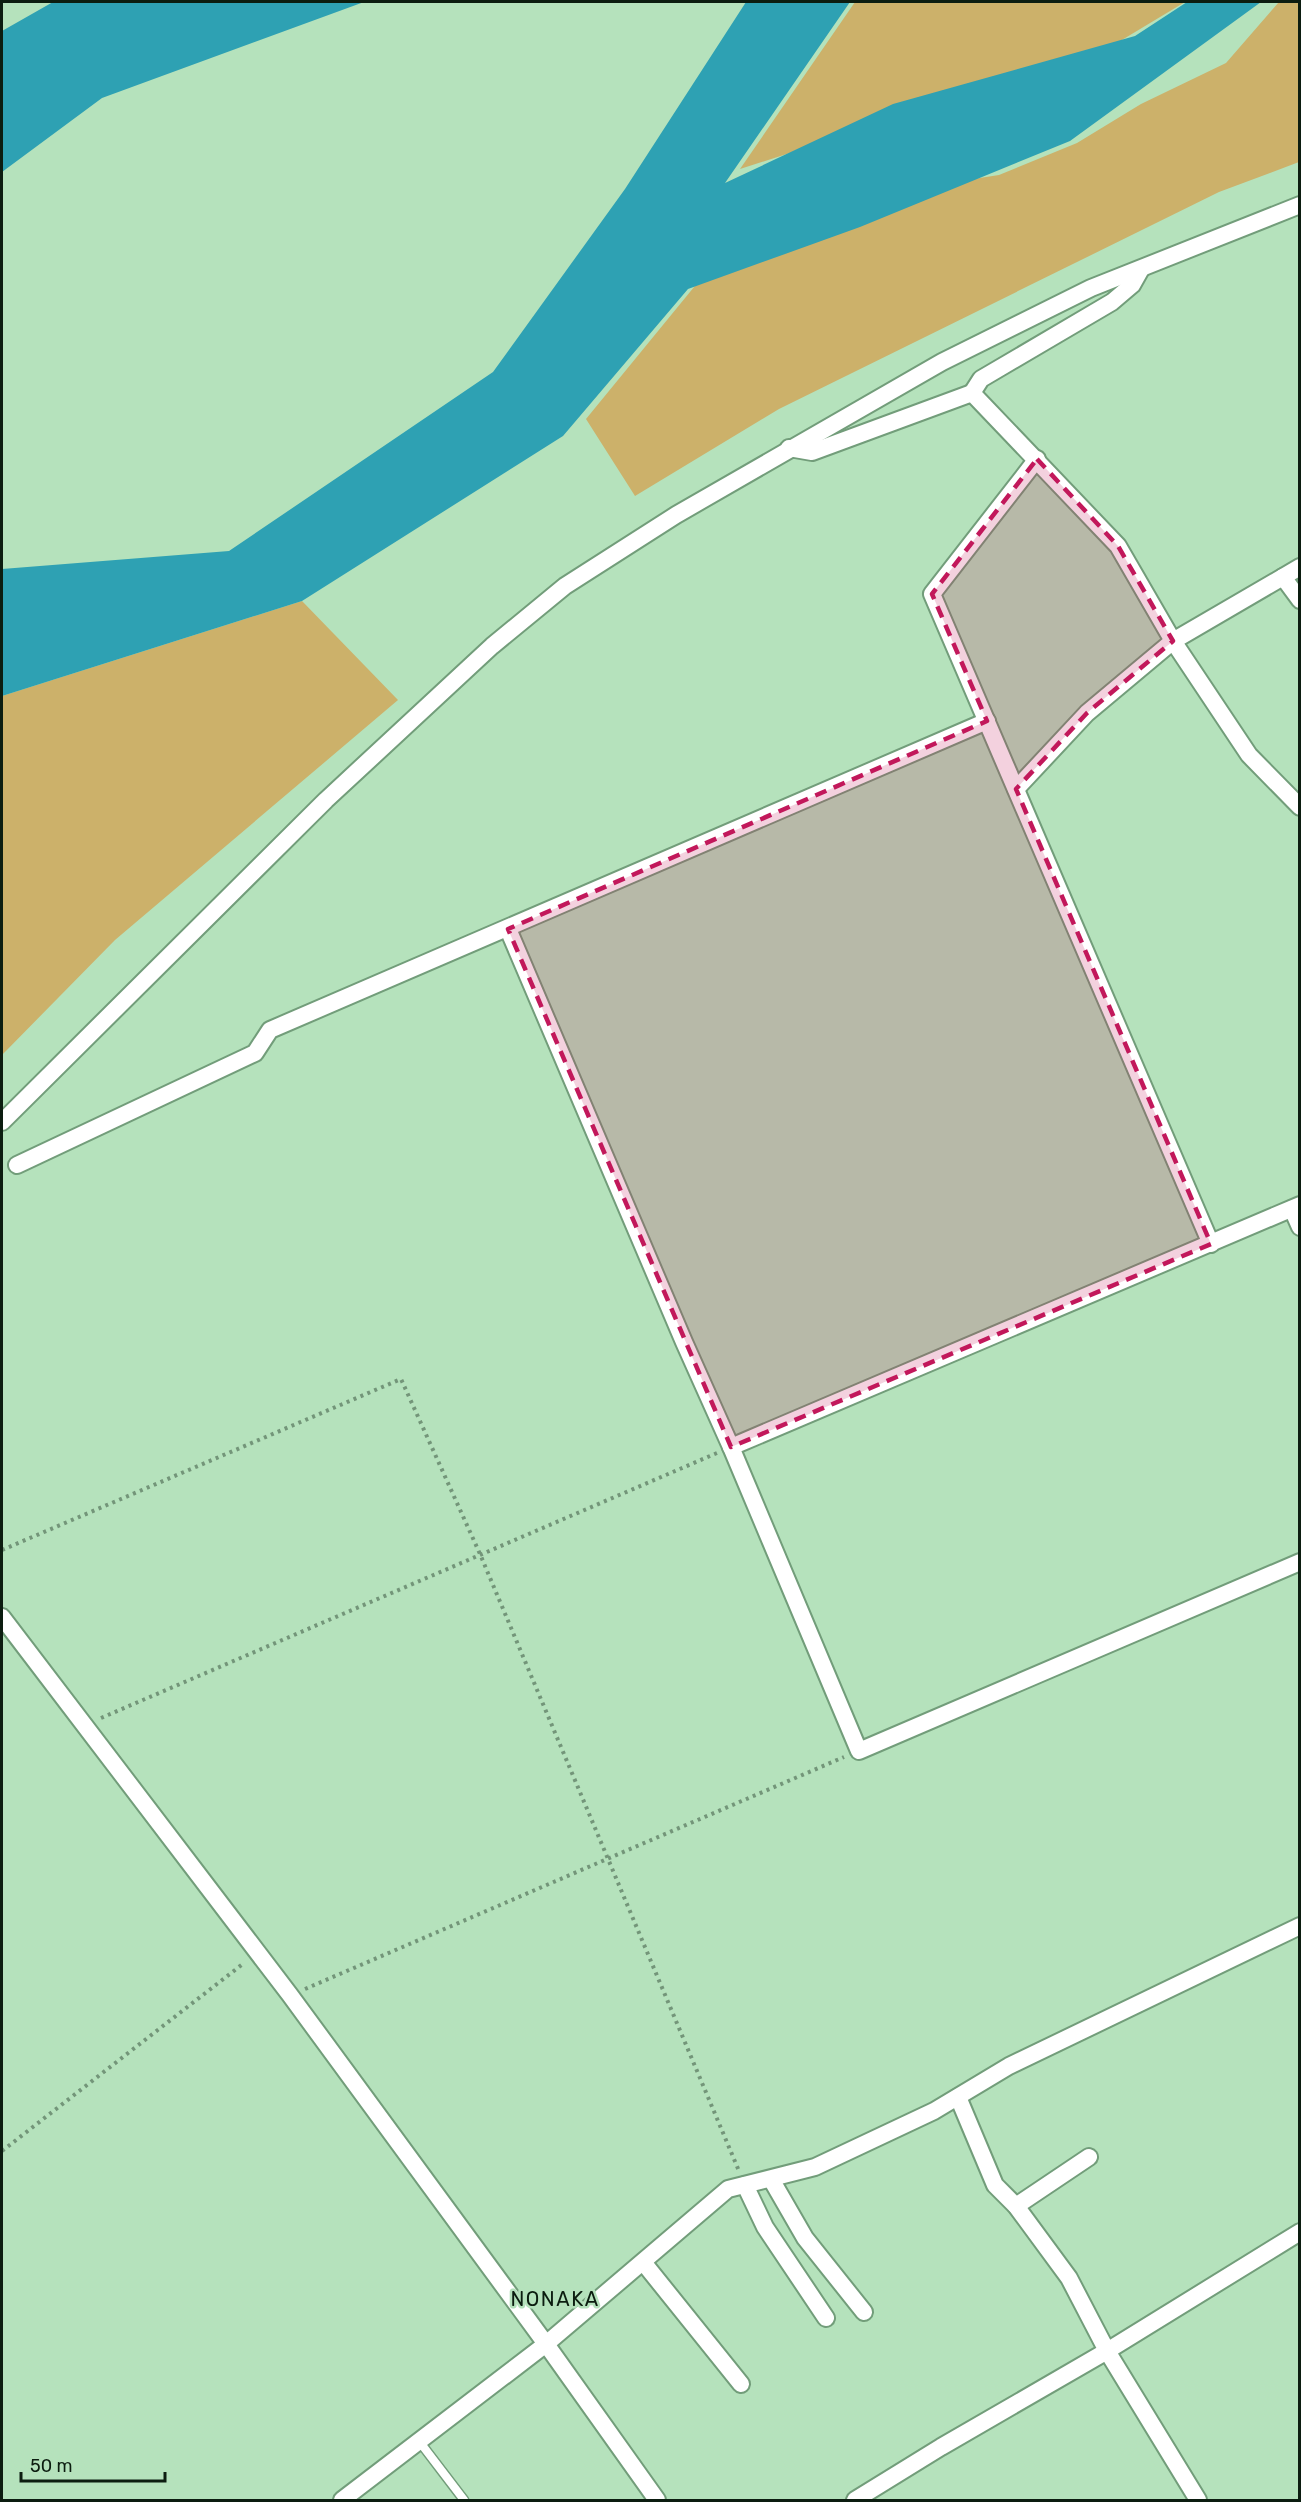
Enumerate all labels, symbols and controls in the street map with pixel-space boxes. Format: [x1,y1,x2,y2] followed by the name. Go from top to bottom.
[510,2287,600,2311] district label: NONAKA
[21,2445,165,2483] scale bar
[30,2455,73,2477] text: 50 m

